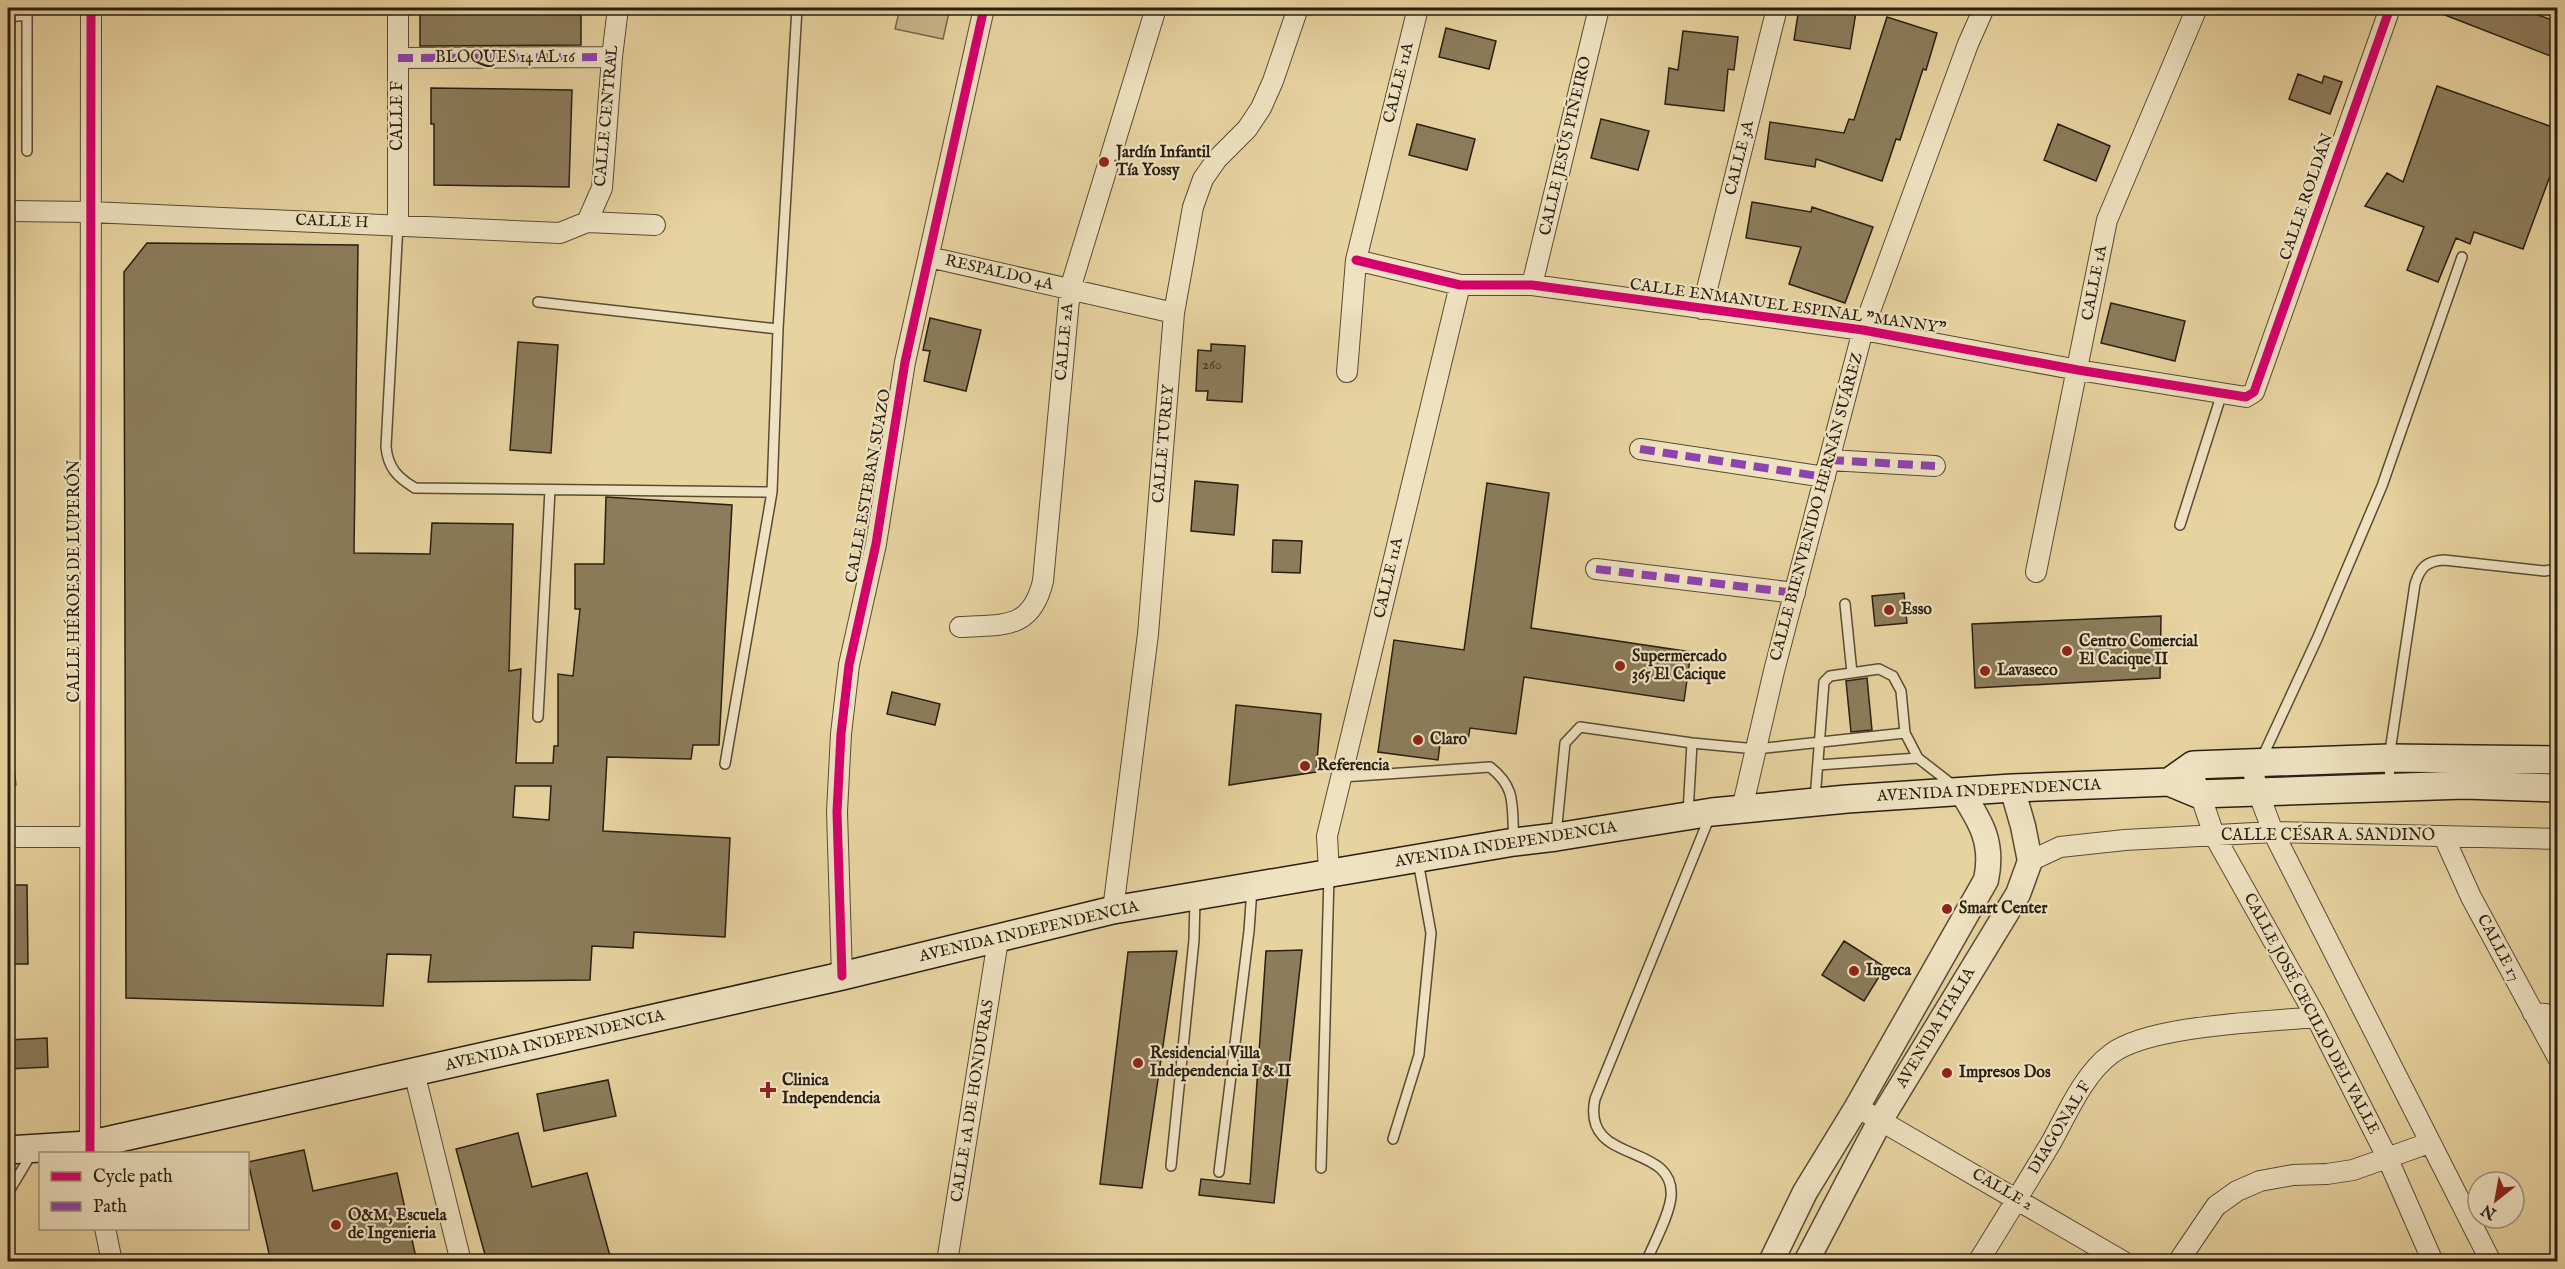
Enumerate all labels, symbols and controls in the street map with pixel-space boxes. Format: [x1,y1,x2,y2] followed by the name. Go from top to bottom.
[1379,40,1419,125] street label: CALLE 11A
[591,44,623,188] street label: CALLE CENTRAL
[435,48,575,68] street label: BLOQUES 14 AL 16
[1534,54,1596,238] street label: CALLE JESÚS PIÑEIRO
[388,81,408,151] street label: CALLE F
[1721,117,1759,197] street label: CALLE 3A
[2274,130,2338,263] street label: CALLE ROLDÁN
[1114,143,1211,181] place label: Jardín Infantil Tía Yossy
[1097,155,1111,169] marker: Jardín Infantil Tía Yossy
[295,211,369,233] street label: CALLE H
[2078,242,2112,322] street label: CALLE 1A
[943,251,1056,295] street label: RESPALDO 4A
[1629,275,1947,339] street label: CALLE ENMANUEL ESPINAL "MANNY"
[1052,301,1078,382] street label: CALLE 2A
[1764,350,1868,663] street label: CALLE BIENVENIDO HERNÁN SUÁREZ
[1202,356,1222,374] house number: 260
[1149,383,1179,504] street label: CALLE TUREY
[842,387,896,585] street label: CALLE ESTEBAN SUAZO
[63,459,85,702] street label: CALLE HÉROES DE LUPERÓN
[1370,535,1408,620] street label: CALLE 11A
[1901,600,1932,620] place label: Esso
[1882,603,1896,617] marker: Esso
[2079,632,2198,670] place label: Centro Comercial El Cacique II
[2060,644,2074,658] marker: Centro Comercial El Cacique II
[1632,647,1727,685] place label: Supermercado 365 El Cacique
[1613,659,1627,673] marker: Supermercado 365 El Cacique
[1997,661,2058,681] place label: Lavaseco
[1978,664,1992,678] marker: Lavaseco
[1430,730,1468,750] place label: Claro
[1411,733,1425,747] marker: Claro
[1317,756,1390,776] place label: Referencia
[1298,759,1312,773] marker: Referencia
[1875,775,2103,807] street label: AVENIDA INDEPENDENCIA
[1393,817,1620,873] street label: AVENIDA INDEPENDENCIA
[2221,824,2435,846] street label: CALLE CÉSAR A. SANDINO
[2239,889,2385,1138] street label: CALLE JOSÉ CECILIO DEL VALLE
[916,897,1142,967] street label: AVENIDA INDEPENDENCIA
[1959,899,2047,919] place label: Smart Center
[1940,902,1954,916] marker: Smart Center
[2472,911,2524,985] street label: CALLE 17
[1866,961,1912,981] place label: Ingeca
[1892,963,1981,1093] street label: AVENIDA ITALIA
[1847,964,1861,978] marker: Ingeca
[947,998,999,1204] street label: CALLE 1A DE HONDURAS
[442,1006,668,1076] street label: AVENIDA INDEPENDENCIA
[1150,1044,1292,1082] place label: Residencial Villa Independencia I & II
[1131,1056,1145,1070] marker: Residencial Villa Independencia I & II
[1959,1063,2051,1083] place label: Impresos Dos
[1940,1066,1954,1080] marker: Impresos Dos
[782,1071,881,1109] place label: Clinica Independencia
[2024,1078,2096,1178] street label: DIAGONAL F
[759,1081,777,1099] marker: Clinica Independencia
[39,1152,249,1230] legend
[1968,1165,2036,1215] street label: CALLE 2
[93,1166,173,1189] text: Cycle path
[2466,1170,2526,1230] north arrow
[93,1196,127,1219] text: Path
[2478,1199,2501,1224] text: N
[348,1206,448,1244] place label: O&M, Escuela de Ingenieria
[329,1218,343,1232] marker: O&M, Escuela de Ingenieria

